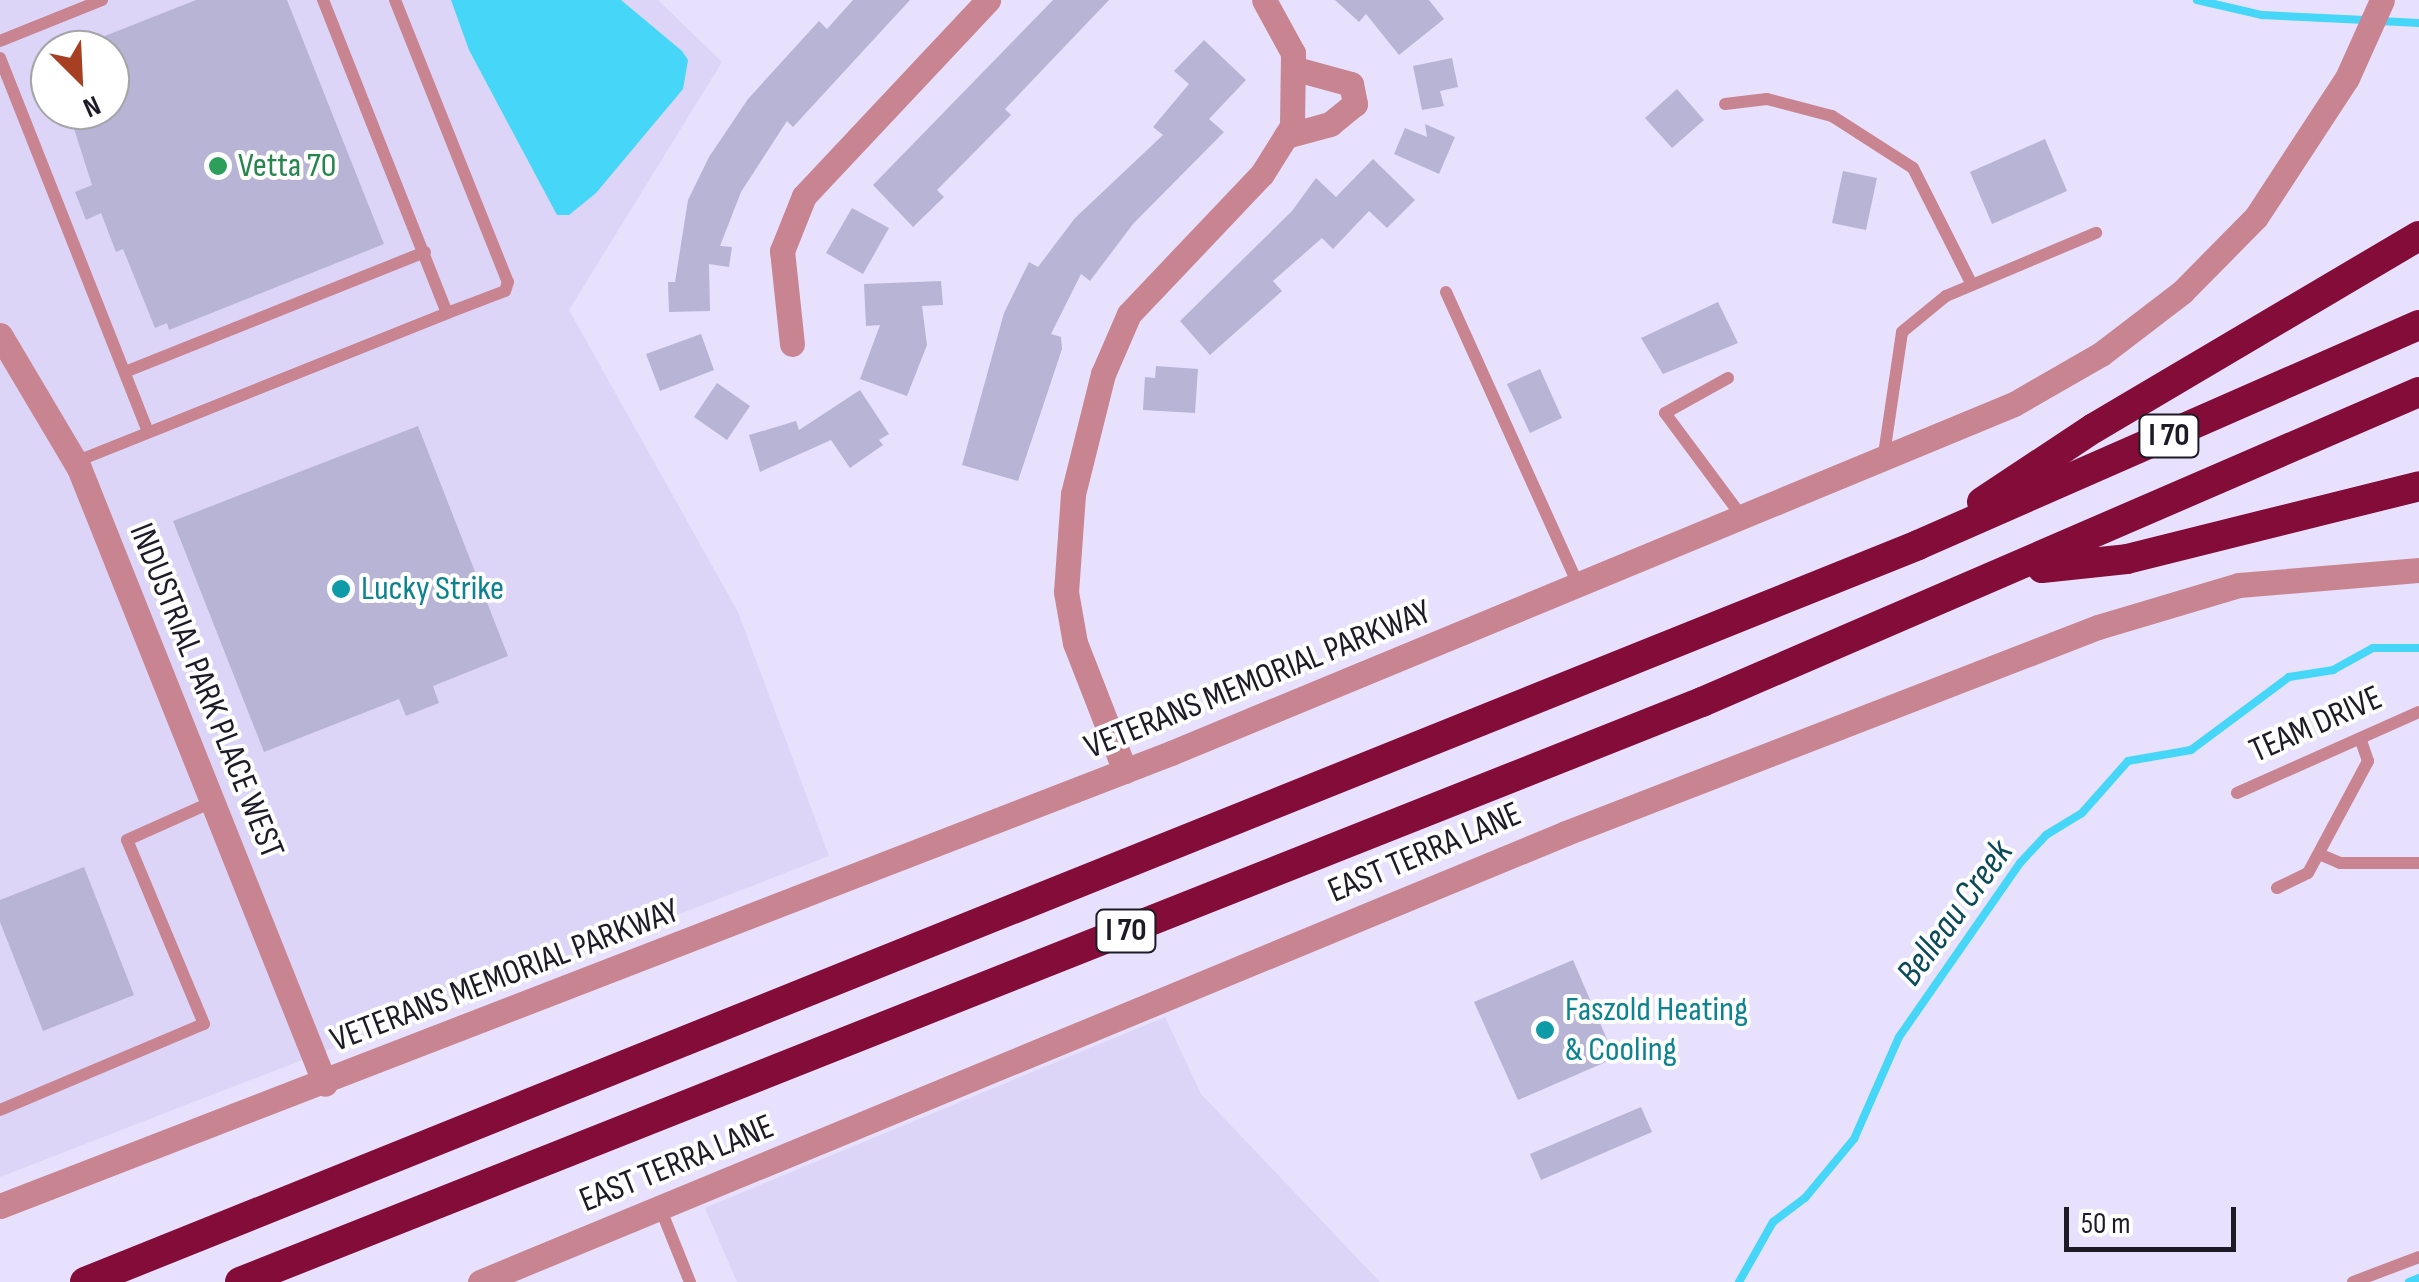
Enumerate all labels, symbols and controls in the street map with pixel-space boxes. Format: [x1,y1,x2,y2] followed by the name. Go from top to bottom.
[30,30,130,130] north arrow
[78,88,105,124] text: N
[238,145,336,187] place label: Vetta 70
[207,155,229,177] marker: Vetta 70
[2136,409,2202,463] road number: I 70
[120,517,292,865] street label: INDUSTRIAL PARK PLACE WEST
[361,568,504,610] place label: Lucky Strike
[330,578,352,600] marker: Lucky Strike
[1079,591,1437,769] street label: VETERANS MEMORIAL PARKWAY
[2243,677,2389,773] street label: TEAM DRIVE
[1322,794,1528,912] street label: EAST TERRA LANE
[1887,831,2023,995] water label: Belleau Creek
[325,890,685,1062] street label: VETERANS MEMORIAL PARKWAY
[1094,904,1158,958] road number: I 70
[1565,989,1748,1071] place label: Faszold Heating & Cooling
[1534,1019,1556,1041] marker: Faszold Heating & Cooling
[574,1106,780,1222] street label: EAST TERRA LANE
[2069,1187,2242,1249] scale bar
[2081,1206,2130,1242] text: 50 m

